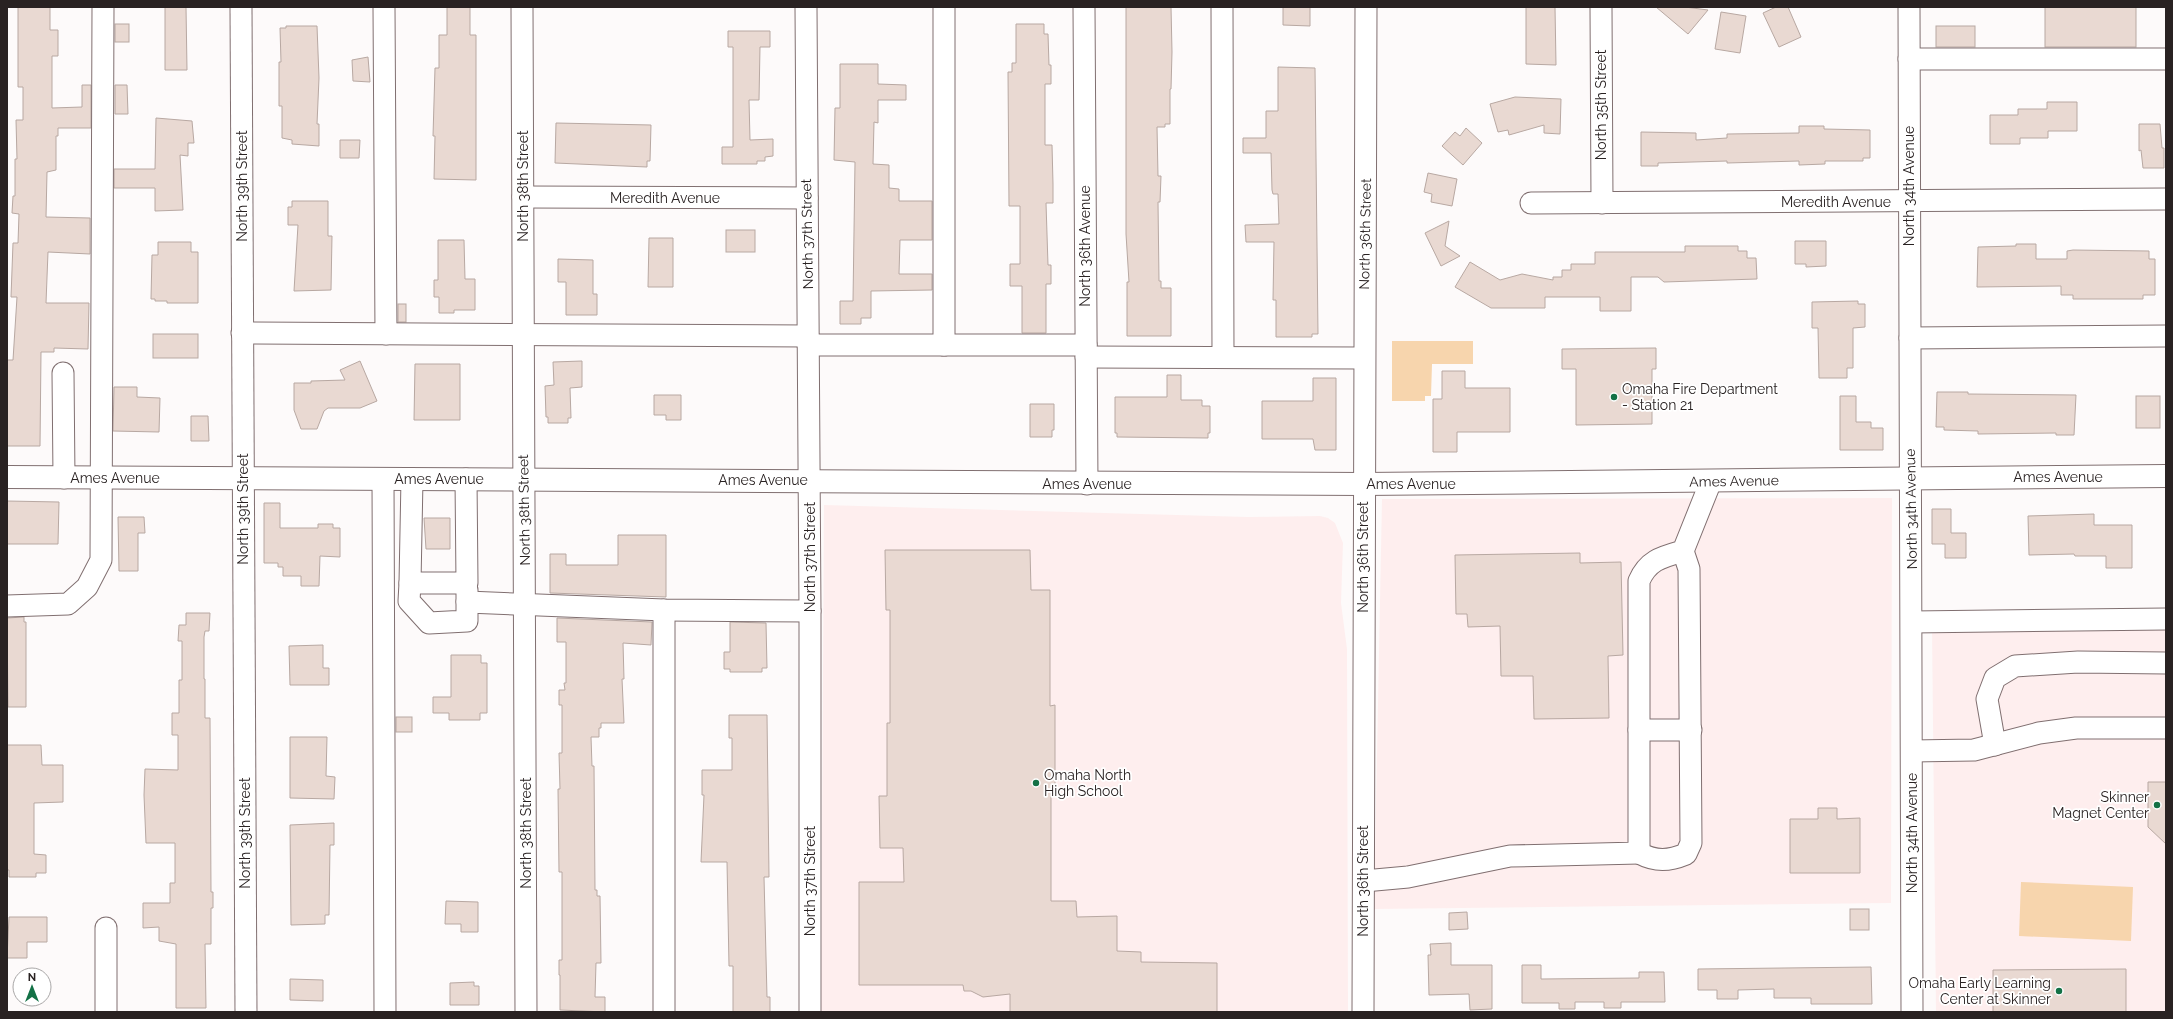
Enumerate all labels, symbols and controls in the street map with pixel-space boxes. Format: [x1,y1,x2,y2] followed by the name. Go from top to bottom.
[1593,49,1609,160] street label: North 35th Street
[1901,126,1917,246] street label: North 34th Avenue
[234,130,250,242] street label: North 39th Street
[515,130,531,242] street label: North 38th Street
[798,178,816,289] street label: North 37th Street
[1356,178,1374,290] street label: North 36th Street
[1077,185,1093,307] street label: North 36th Avenue
[610,190,720,206] street label: Meredith Avenue
[1781,194,1891,210] street label: Meredith Avenue
[1622,381,1778,413] place label: Omaha Fire Department - Station 21
[1609,392,1619,402] marker: Omaha Fire Department - Station 21
[1902,449,1920,569] street label: North 34th Avenue
[235,453,251,565] street label: North 39th Street
[515,454,533,566] street label: North 38th Street
[2013,469,2103,485] street label: Ames Avenue
[70,470,160,486] street label: Ames Avenue
[394,471,484,487] street label: Ames Avenue
[718,472,808,488] street label: Ames Avenue
[1689,472,1779,490] street label: Ames Avenue
[1042,476,1132,492] street label: Ames Avenue
[1366,476,1456,492] street label: Ames Avenue
[802,501,818,612] street label: North 37th Street
[1355,501,1371,613] street label: North 36th Street
[1044,767,1131,799] place label: Omaha North High School
[1904,773,1920,893] street label: North 34th Avenue
[237,777,253,889] street label: North 39th Street
[518,777,534,889] street label: North 38th Street
[1031,778,1041,788] marker: Omaha North High School
[2052,789,2149,821] place label: Skinner Magnet Center
[2152,800,2162,810] marker: Skinner Magnet Center
[802,825,818,936] street label: North 37th Street
[1355,825,1371,937] street label: North 36th Street
[12,967,52,1007] north arrow
[28,971,36,984] text: N
[1908,975,2051,1007] place label: Omaha Early Learning Center at Skinner
[2054,986,2064,996] marker: Omaha Early Learning Center at Skinner

